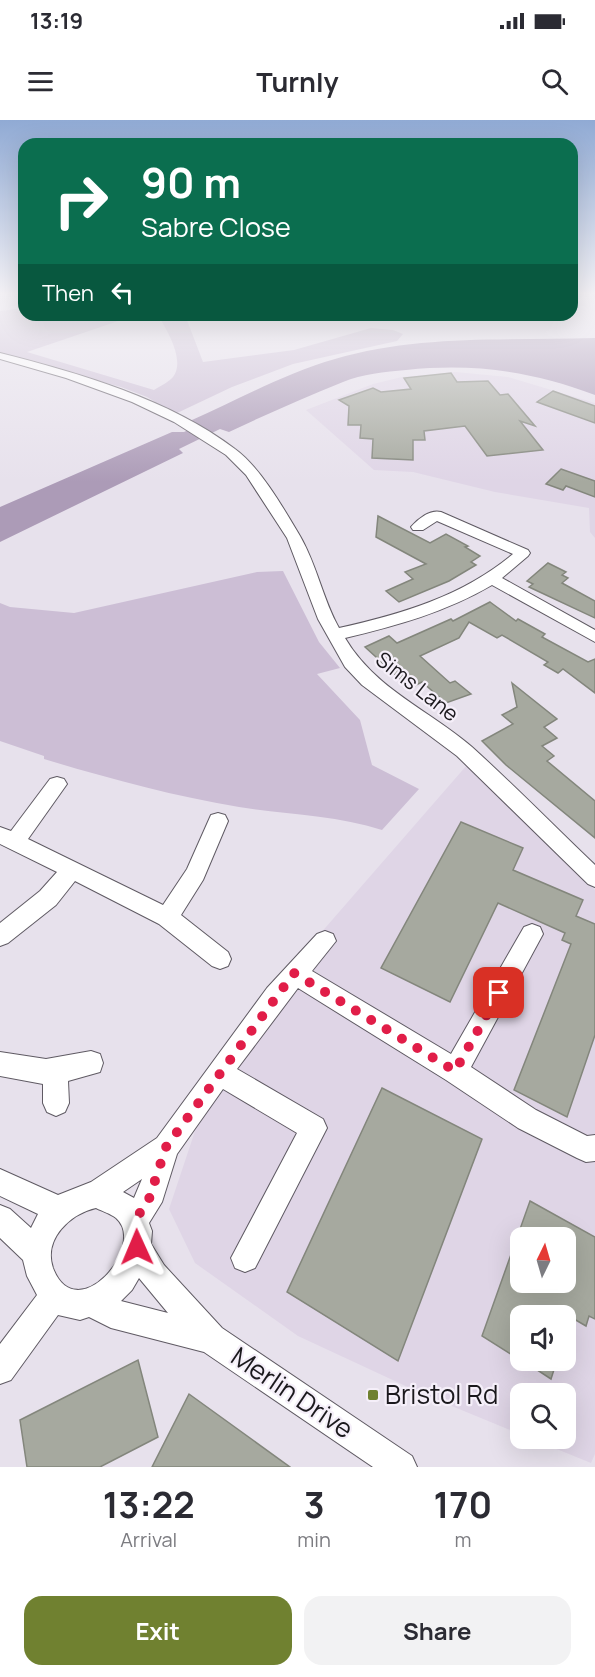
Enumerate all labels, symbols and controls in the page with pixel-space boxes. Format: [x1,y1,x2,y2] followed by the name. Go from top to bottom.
[30,6,83,36] text: 13:19
[256,63,339,100] text: Turnly
[24,65,57,98] icon: menu
[538,65,571,98] icon: search
[141,153,241,211] text: 90 m
[42,162,120,240] icon: right
[141,208,291,245] text: Sabre Close
[106,276,139,309] icon: left
[42,278,94,308] text: Then
[370,645,465,727] street label: Sims Lane
[473,967,524,1018] pin
[482,976,515,1009] icon: arrive
[105,1215,169,1279] position arrow
[510,1227,576,1293] north arrow
[510,1227,576,1449] map controls
[510,1305,576,1371] button: sound
[224,1338,361,1446] street label: Merlin Drive
[385,1376,498,1412] place label: Bristol Rd
[510,1383,576,1449] button: search
[366,1388,380,1402] marker: Bristol Rd
[103,1480,195,1529] text: 13:22
[304,1480,325,1529] text: 3
[434,1480,492,1529] text: 170
[120,1526,177,1553] text: Arrival
[297,1526,331,1553] text: min
[454,1526,471,1553] text: m
[24,1596,292,1665] button: Exit
[304,1596,571,1665] button: Share

